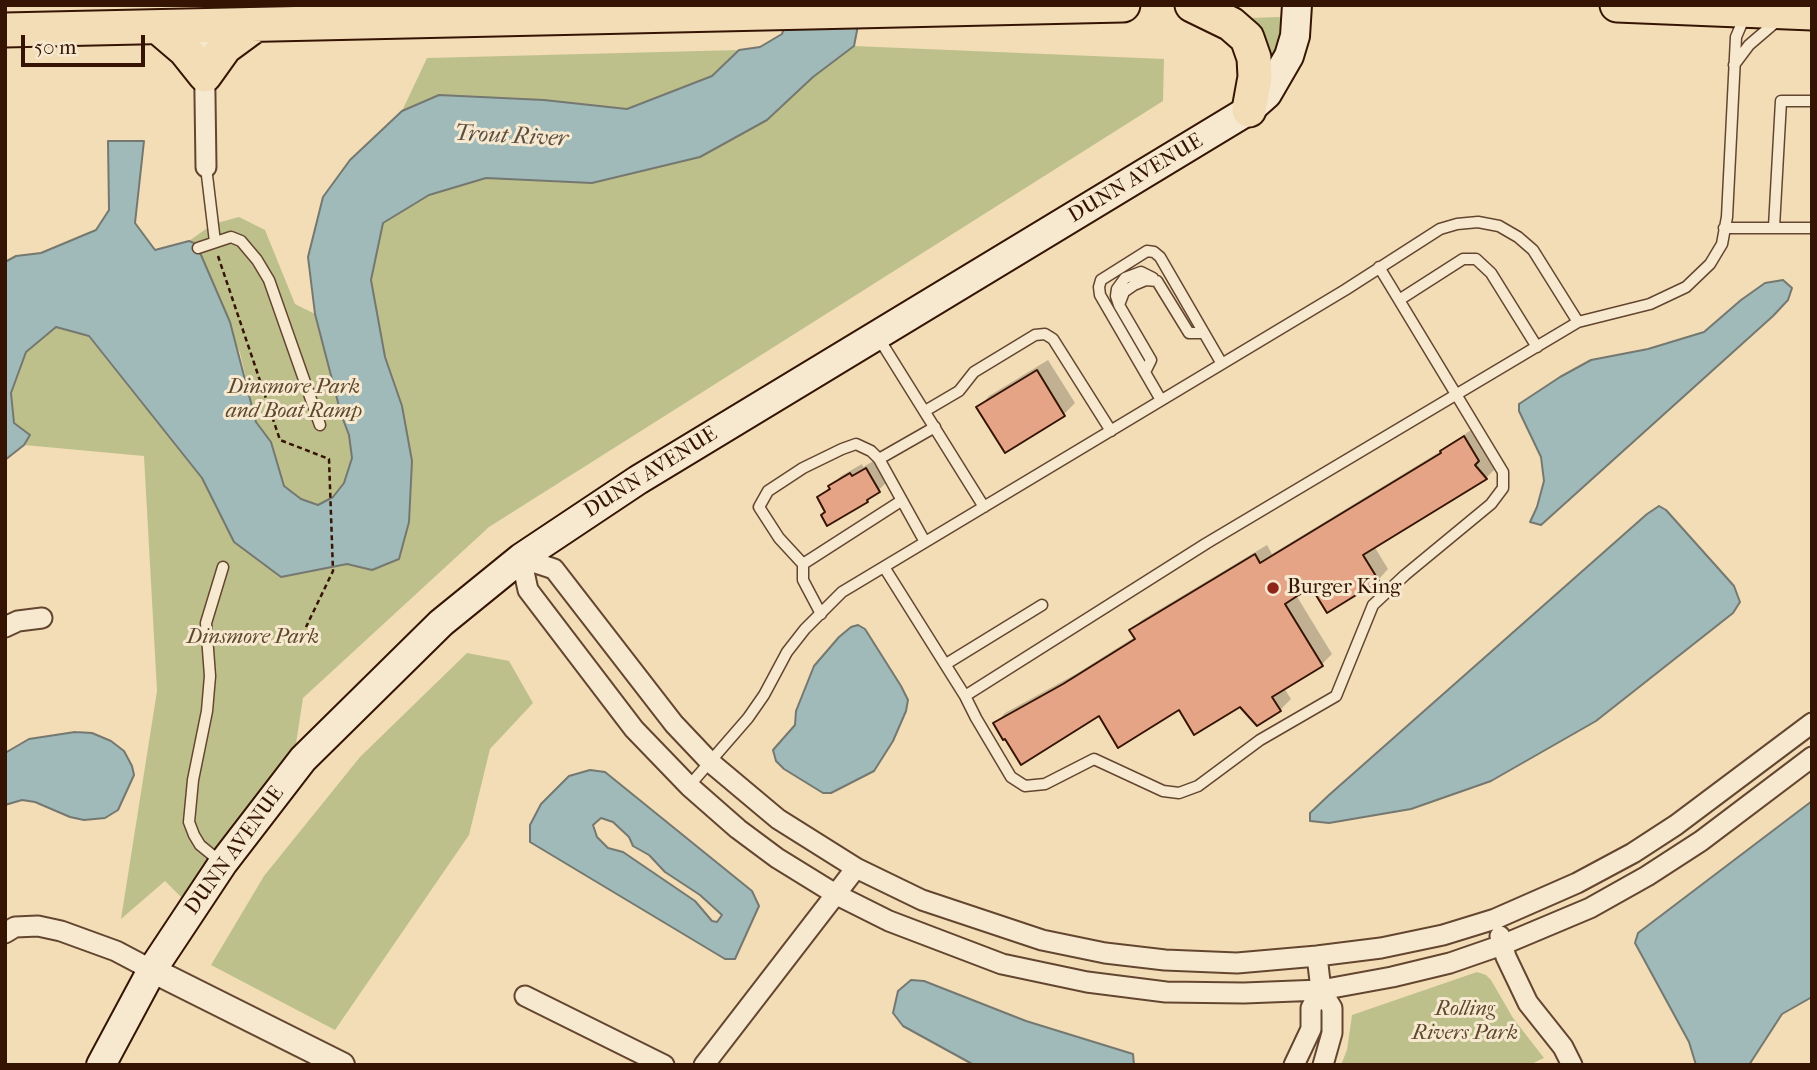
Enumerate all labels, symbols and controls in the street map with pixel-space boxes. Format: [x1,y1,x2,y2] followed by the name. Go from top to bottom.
[24,21,149,65] scale bar
[34,35,77,59] text: 50 m
[453,120,569,154] water label: Trout River
[1064,129,1208,229] street label: DUNN AVENUE
[226,375,362,425] park label: Dinsmore Park and Boat Ramp
[580,422,722,524] street label: DUNN AVENUE
[1287,575,1401,601] place label: Burger King
[1265,580,1281,596] marker: Burger King
[187,625,319,651] park label: Dinsmore Park
[180,782,290,920] street label: DUNN AVENUE
[1412,997,1518,1047] park label: Rolling Rivers Park

